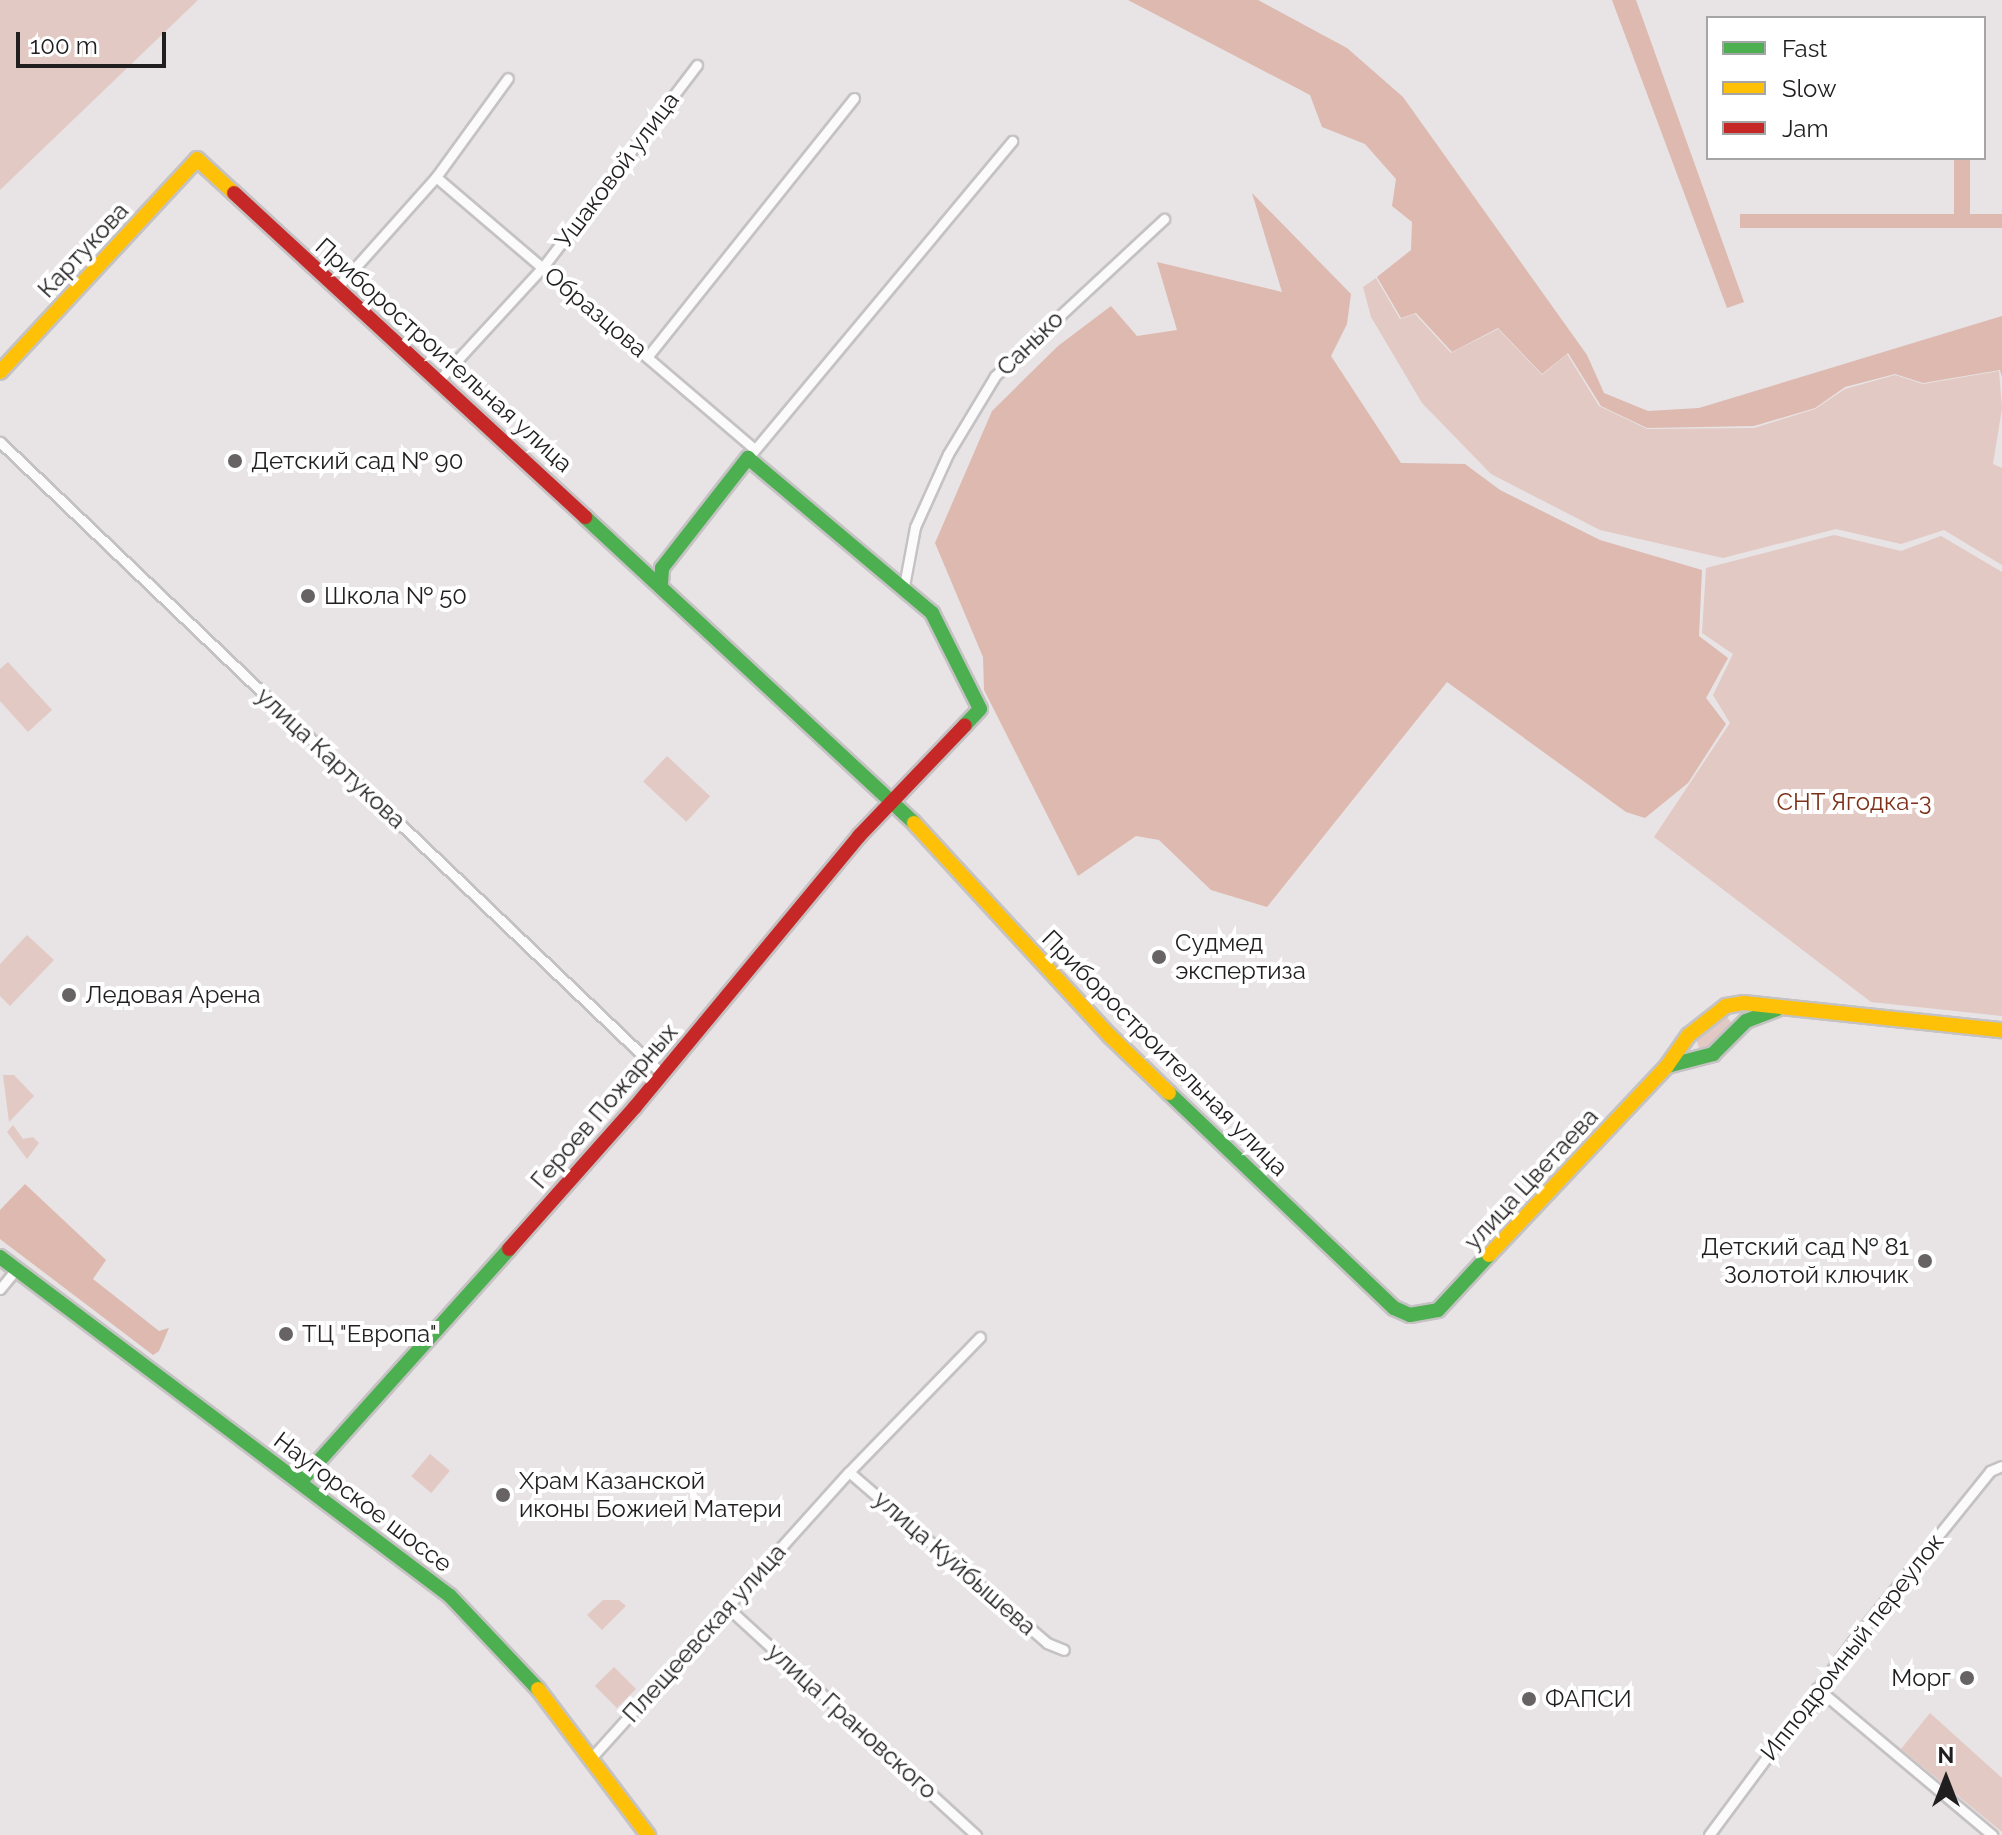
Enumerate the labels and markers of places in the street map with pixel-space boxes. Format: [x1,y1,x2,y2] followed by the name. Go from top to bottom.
[251,447,463,475] place label: Детский сад № 90
[226,452,244,470] marker: Детский сад № 90
[324,582,467,610] place label: Школа № 50
[299,587,317,605] marker: Школа № 50
[1175,929,1306,985] place label: Судмед экспертиза
[1150,948,1168,966] marker: Судмед экспертиза
[85,981,261,1009] place label: Ледовая Арена
[60,986,78,1004] marker: Ледовая Арена
[1701,1233,1909,1289] place label: Детский сад № 81 Золотой ключик
[1916,1252,1934,1270] marker: Детский сад № 81 Золотой ключик
[302,1320,437,1348] place label: ТЦ "Европа"
[277,1325,295,1343] marker: ТЦ "Европа"
[519,1467,782,1523] place label: Храм Казанской иконы Божией Матери
[494,1486,512,1504] marker: Храм Казанской иконы Божией Матери
[1891,1664,1951,1692] place label: Морг
[1958,1669,1976,1687] marker: Морг
[1545,1685,1632,1713] place label: ФАПСИ
[1520,1690,1538,1708] marker: ФАПСИ

